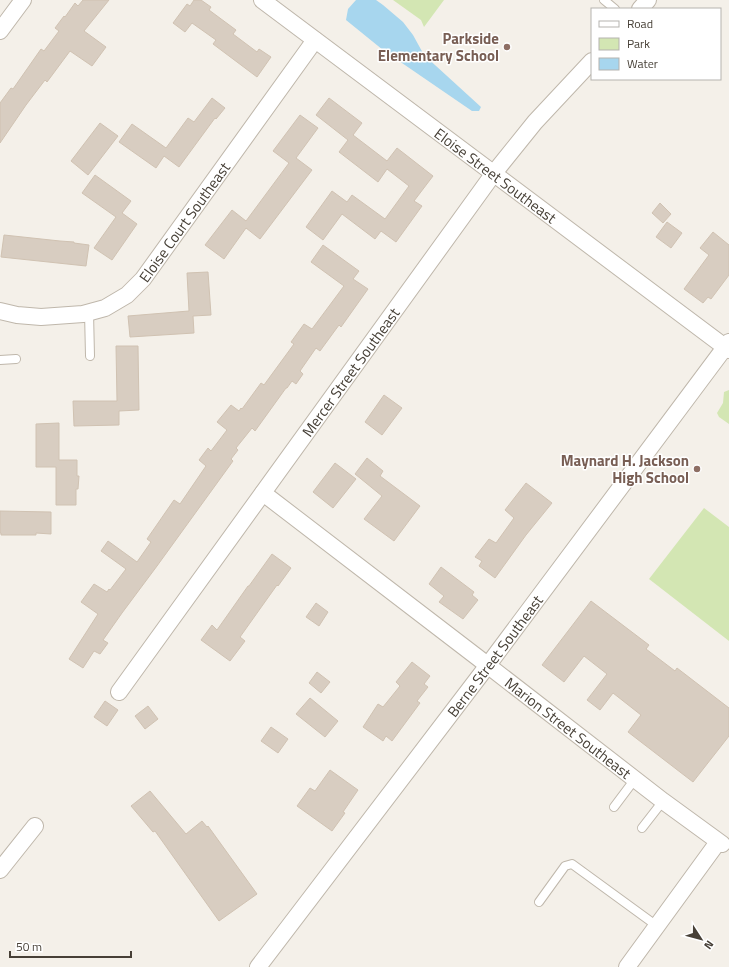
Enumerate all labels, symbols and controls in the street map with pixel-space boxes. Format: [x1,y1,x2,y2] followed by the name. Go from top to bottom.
[591,8,721,80] legend
[627,14,653,33] text: Road
[378,27,499,67] place label: Parkside Elementary School
[627,34,650,53] text: Park
[502,42,512,52] marker: Parkside Elementary School
[627,54,658,73] text: Water
[430,122,562,229] street label: Eloise Street Southeast
[133,156,236,287] street label: Eloise Court Southeast
[296,302,405,441] street label: Mercer Street Southeast
[561,449,689,489] place label: Maynard H. Jackson High School
[692,464,702,474] marker: Maynard H. Jackson High School
[441,589,549,722] street label: Berne Street Southeast
[500,671,637,785] street label: Marion Street Southeast
[681,919,721,959] north arrow
[10,933,131,959] scale bar
[16,937,42,956] text: 50 m
[700,937,718,953] text: N

